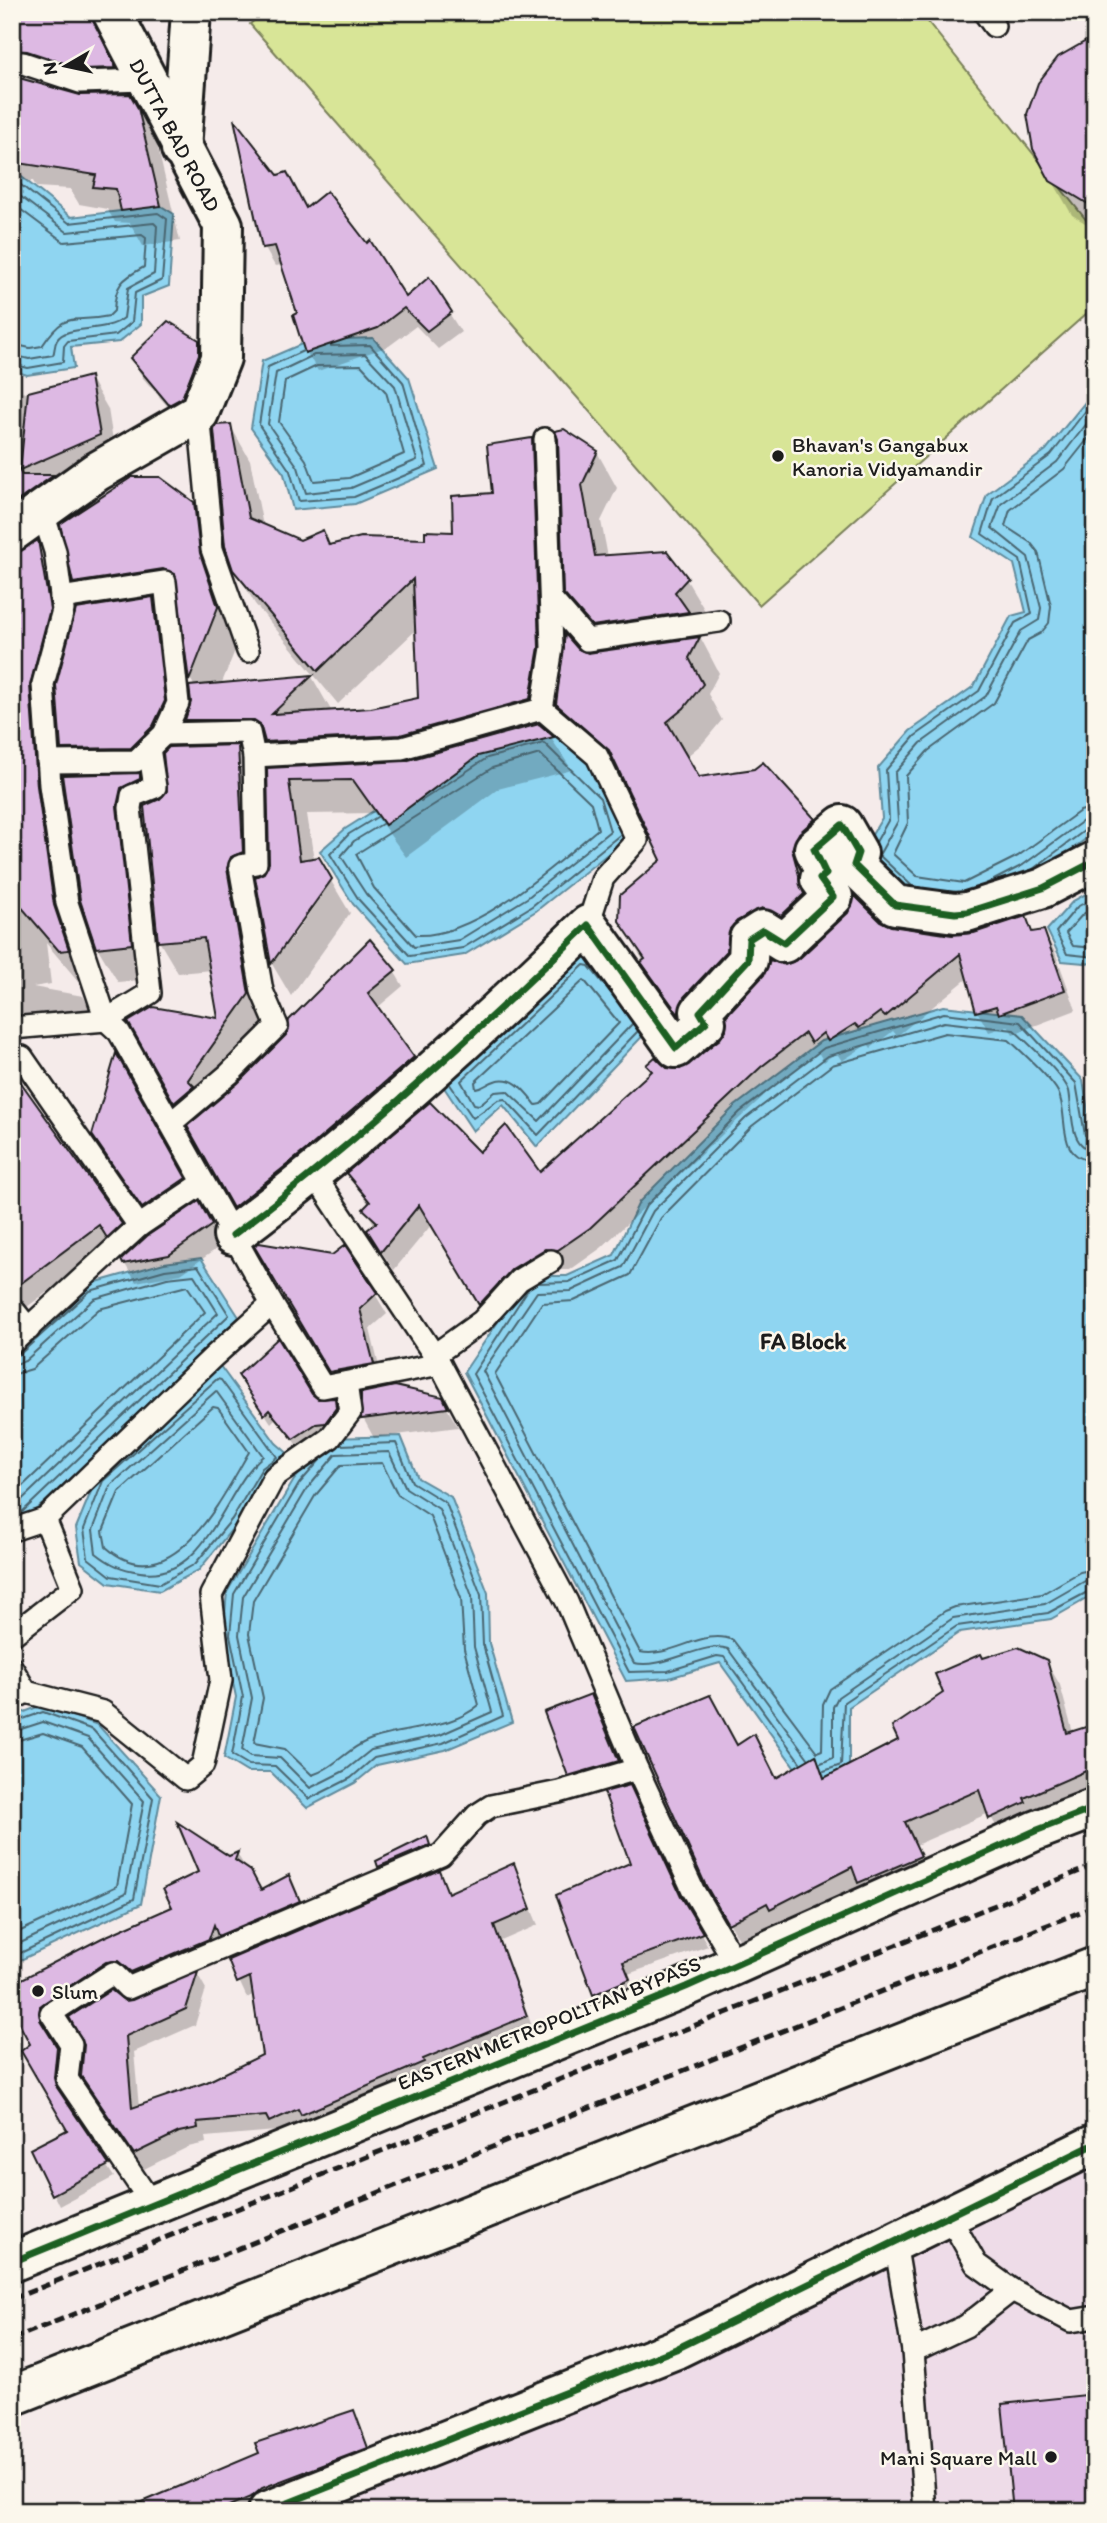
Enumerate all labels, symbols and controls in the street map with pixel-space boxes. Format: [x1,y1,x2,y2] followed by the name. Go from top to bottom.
[32,32,102,102] north arrow
[124,54,226,216] street label: DUTTA BAD ROAD
[37,60,62,77] text: N
[792,432,982,481] place label: Bhavan's Gangabux Kanoria Vidyamandir
[770,448,786,464] marker: Bhavan's Gangabux Kanoria Vidyamandir
[760,1327,847,1355] district label: FA Block
[394,1951,704,2095] street label: EASTERN METROPOLITAN BYPASS
[52,1979,98,2004] place label: Slum
[30,1983,46,1999] marker: Slum
[880,2445,1037,2470] place label: Mani Square Mall
[1043,2449,1059,2465] marker: Mani Square Mall

